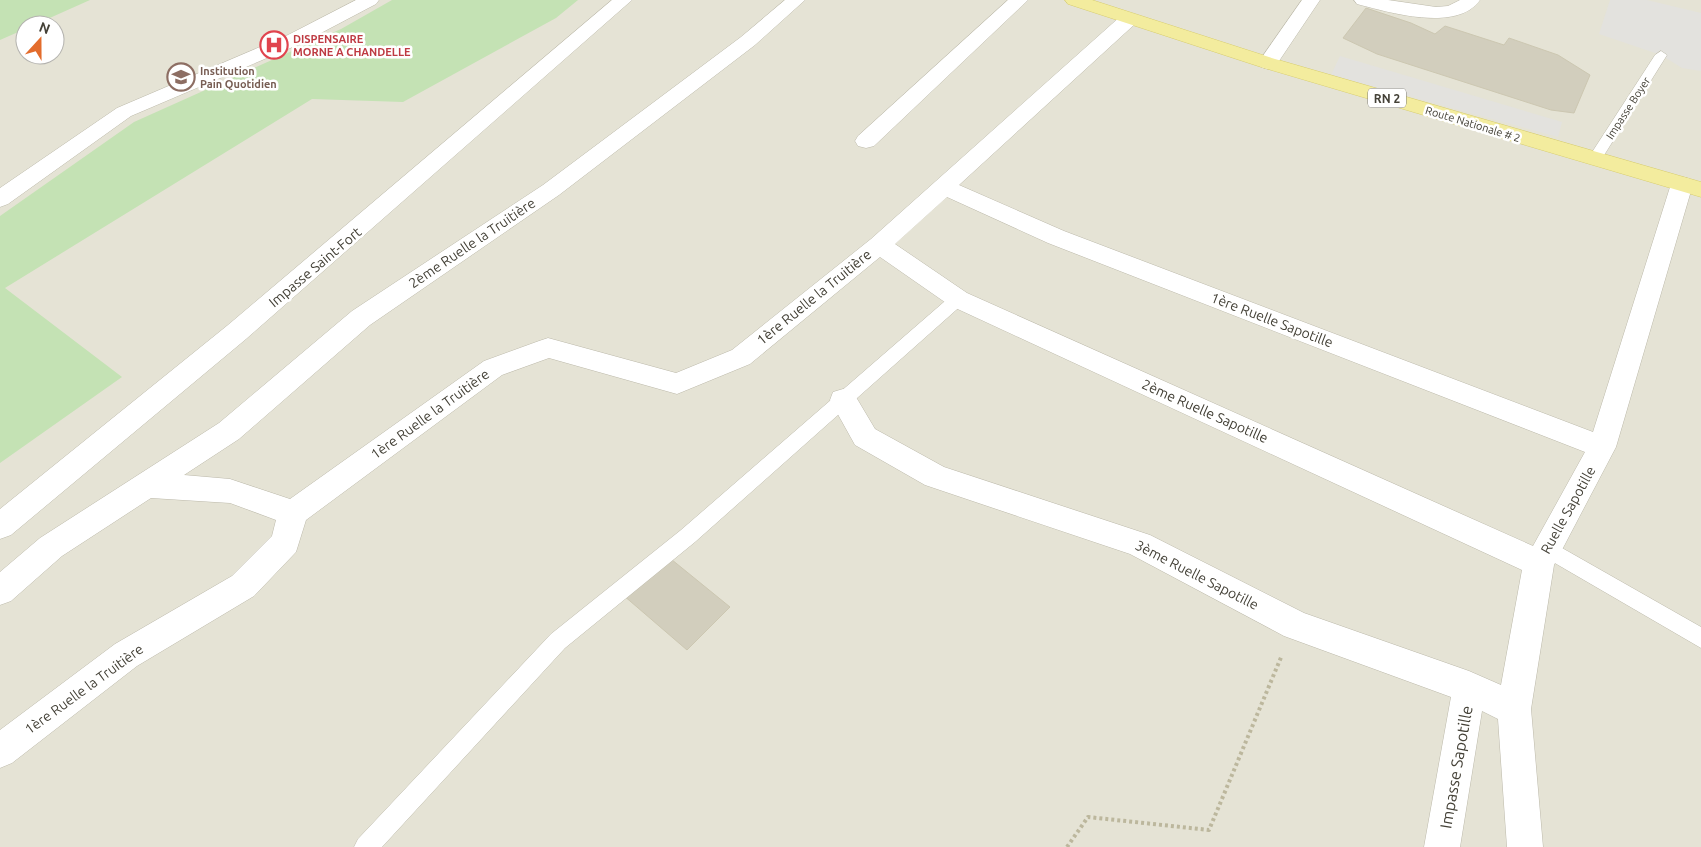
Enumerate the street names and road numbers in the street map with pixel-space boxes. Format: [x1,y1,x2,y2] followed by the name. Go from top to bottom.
[1604,74,1653,141] street label: Impasse Boyer
[1368,89,1406,108] road number: RN 2
[1424,104,1522,144] street label: Route Nationale # 2
[406,195,538,291] street label: 2ème Ruelle la Truitière
[266,223,365,310] street label: Impasse Saint-Fort
[754,246,874,348] street label: 1ère Ruelle la Truitière
[1209,289,1335,351] street label: 1ère Ruelle Sapotille
[368,366,492,462] street label: 1ère Ruelle la Truitière
[1140,376,1270,446] street label: 2ème Ruelle Sapotille
[1537,463,1599,557] street label: Ruelle Sapotille
[1133,537,1261,613] street label: 3ème Ruelle Sapotille
[22,641,146,737] street label: 1ère Ruelle la Truitière
[1436,704,1476,830] street label: Impasse Sapotille

